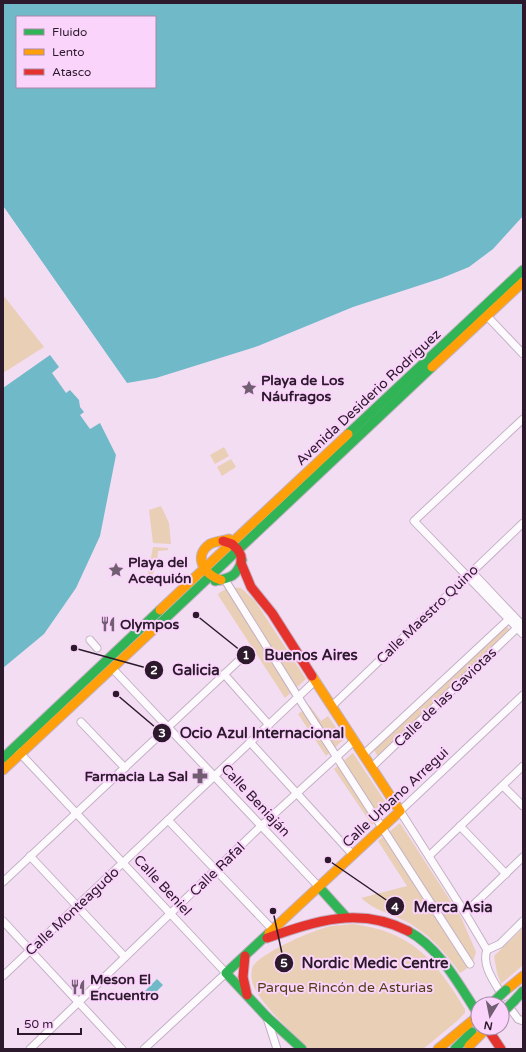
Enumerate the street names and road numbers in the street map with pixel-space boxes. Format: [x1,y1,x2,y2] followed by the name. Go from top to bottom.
[292,326,444,469] street label: Avenida Desiderio Rodríguez
[373,561,482,667] street label: Calle Maestro Quino
[391,644,500,751] street label: Calle de las Gaviotas
[339,744,452,851] street label: Calle Urbano Arregui
[218,760,294,840] street label: Calle Beniaján
[186,839,249,900] street label: Calle Rafal
[130,851,195,919] street label: Calle Beniel
[22,864,123,959] street label: Calle Monteagudo

